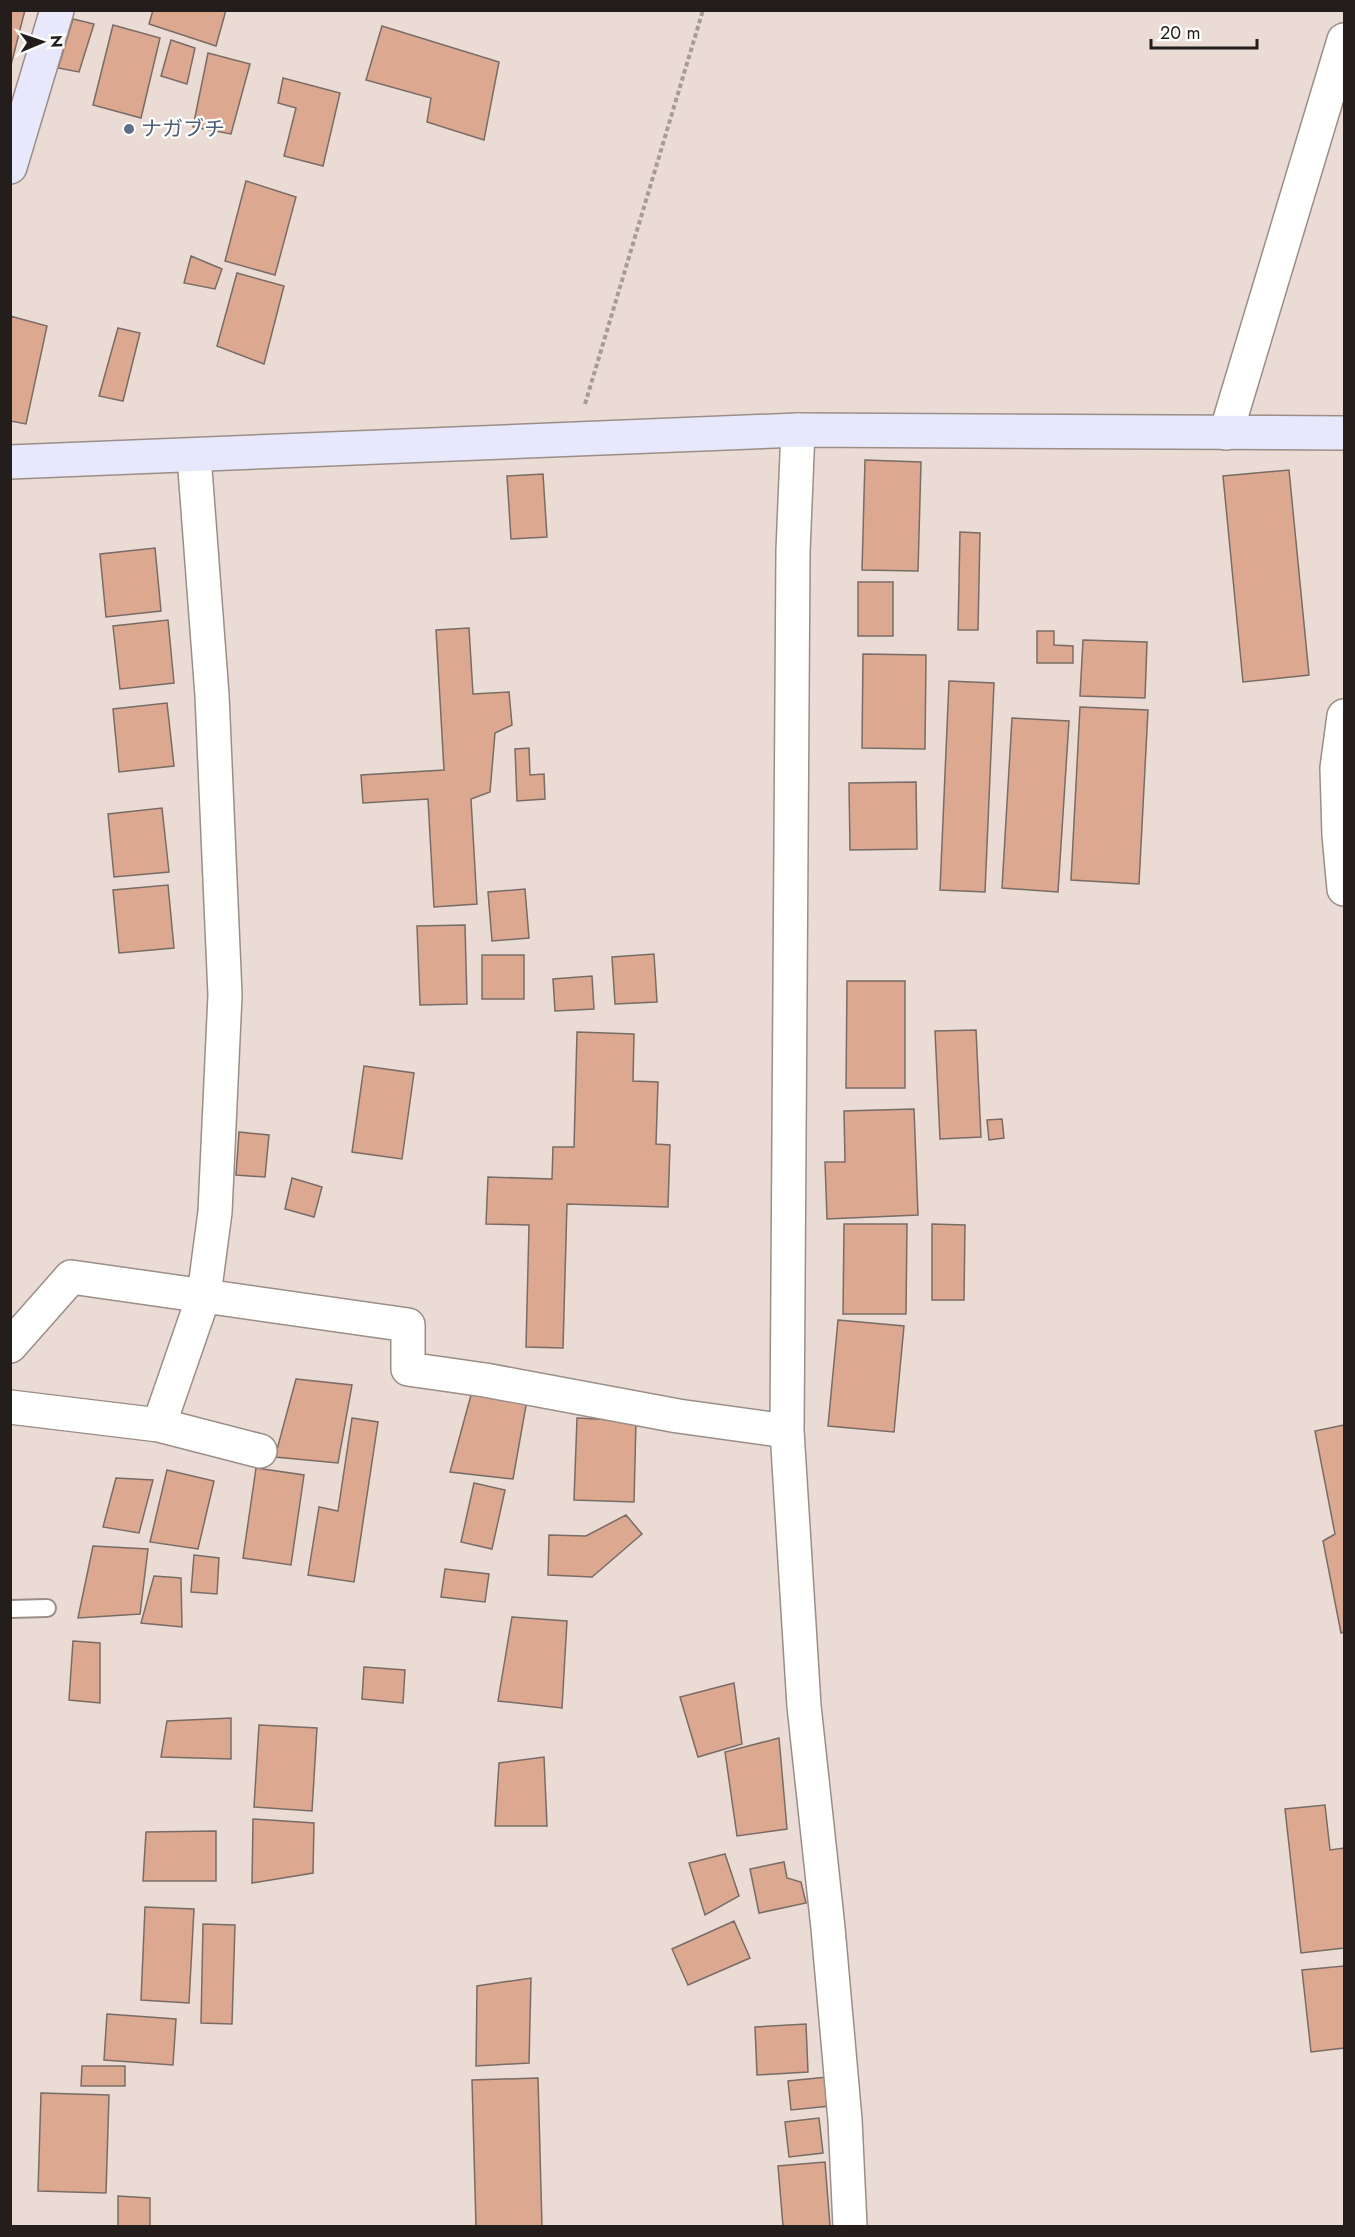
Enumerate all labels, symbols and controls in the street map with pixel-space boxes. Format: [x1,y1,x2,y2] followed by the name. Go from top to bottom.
[12,12,72,72] north arrow
[1151,12,1258,50] scale bar
[1160,20,1200,46] text: 20 m
[45,35,68,48] text: N
[141,114,225,144] place label: ナガブチ
[122,122,136,136] marker: ナガブチ

